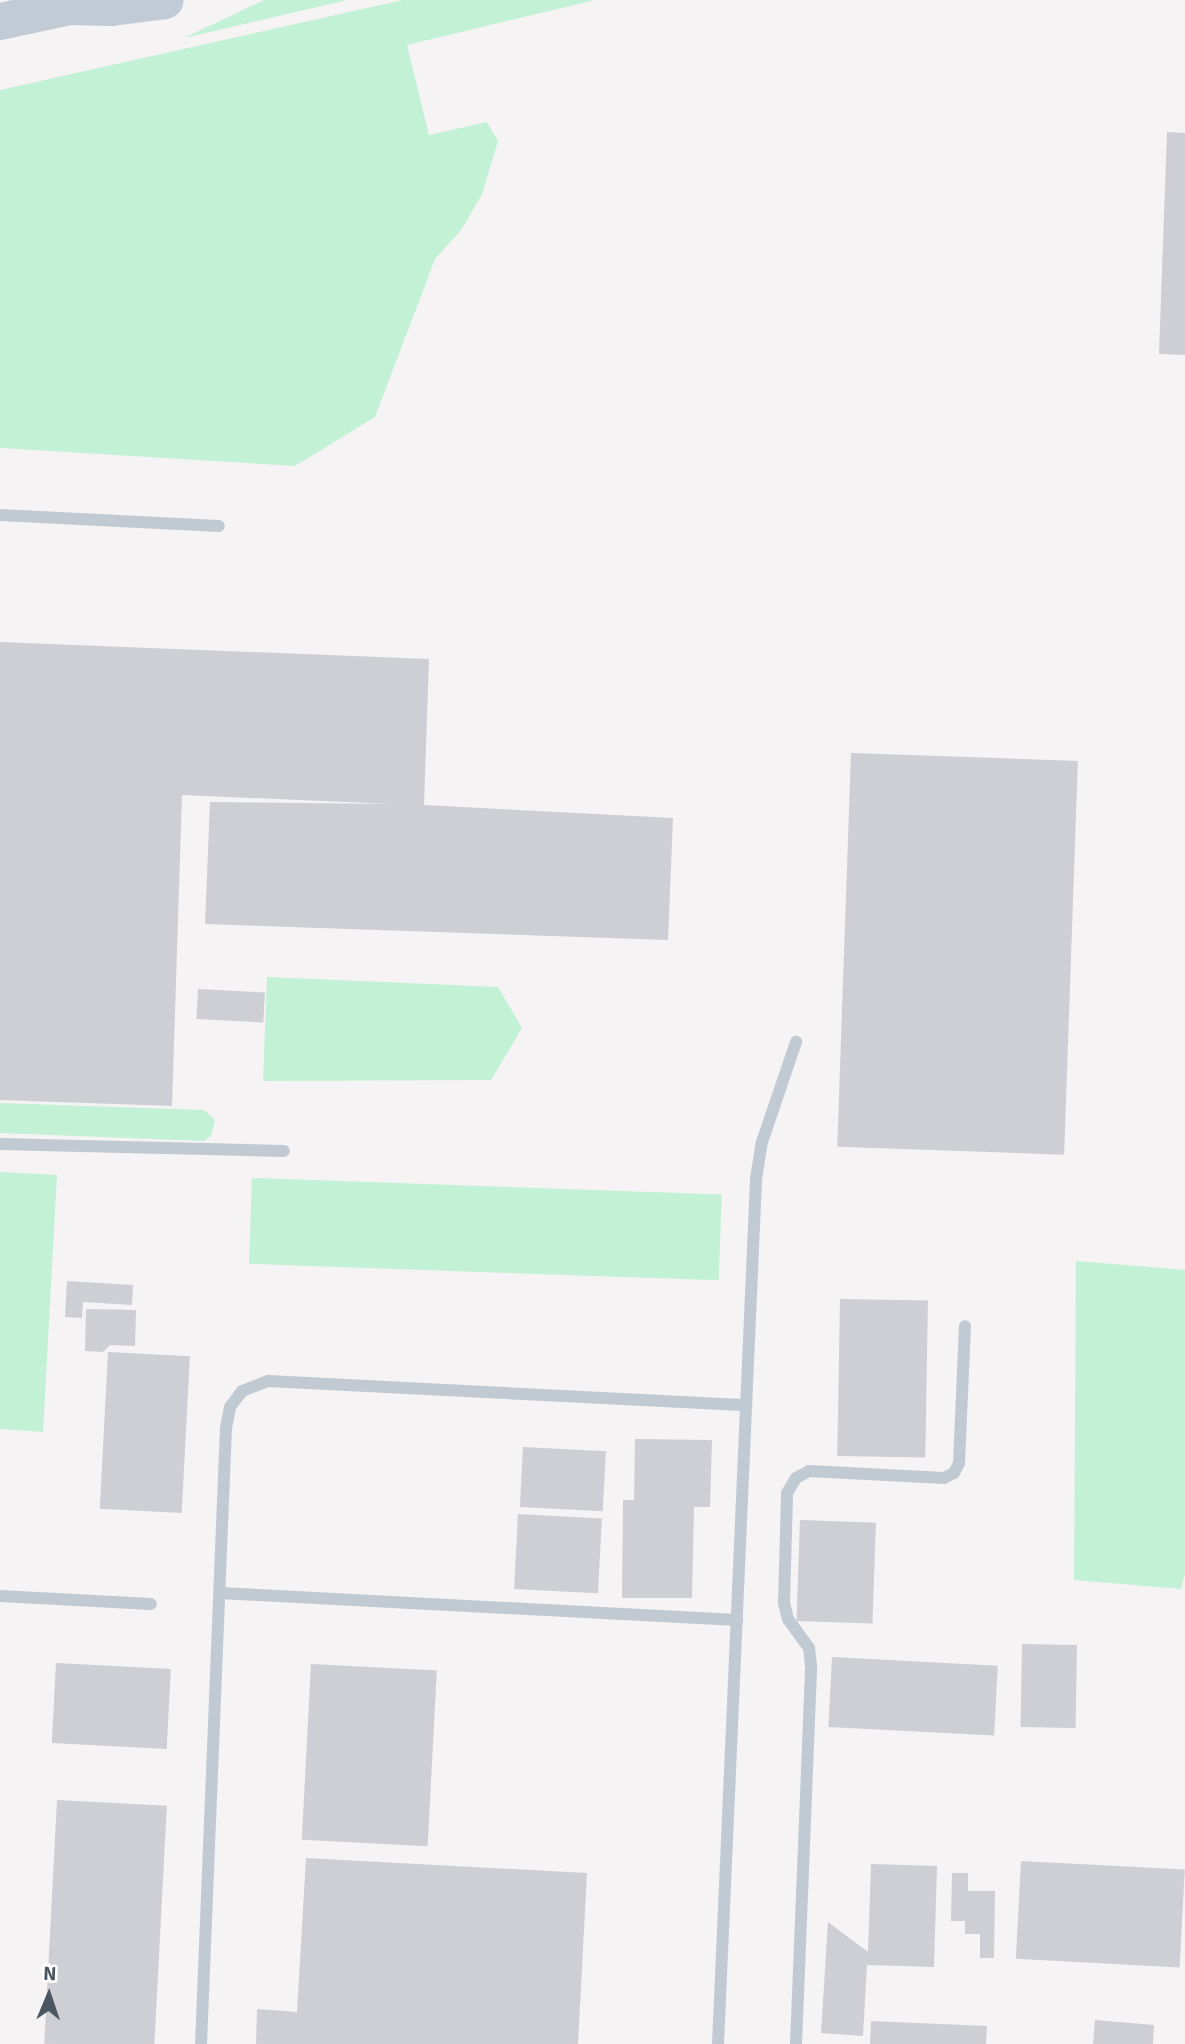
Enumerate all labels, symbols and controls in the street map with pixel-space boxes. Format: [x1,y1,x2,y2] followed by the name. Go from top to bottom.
[14,1960,84,2030] north arrow
[43,1962,57,1986] text: N

